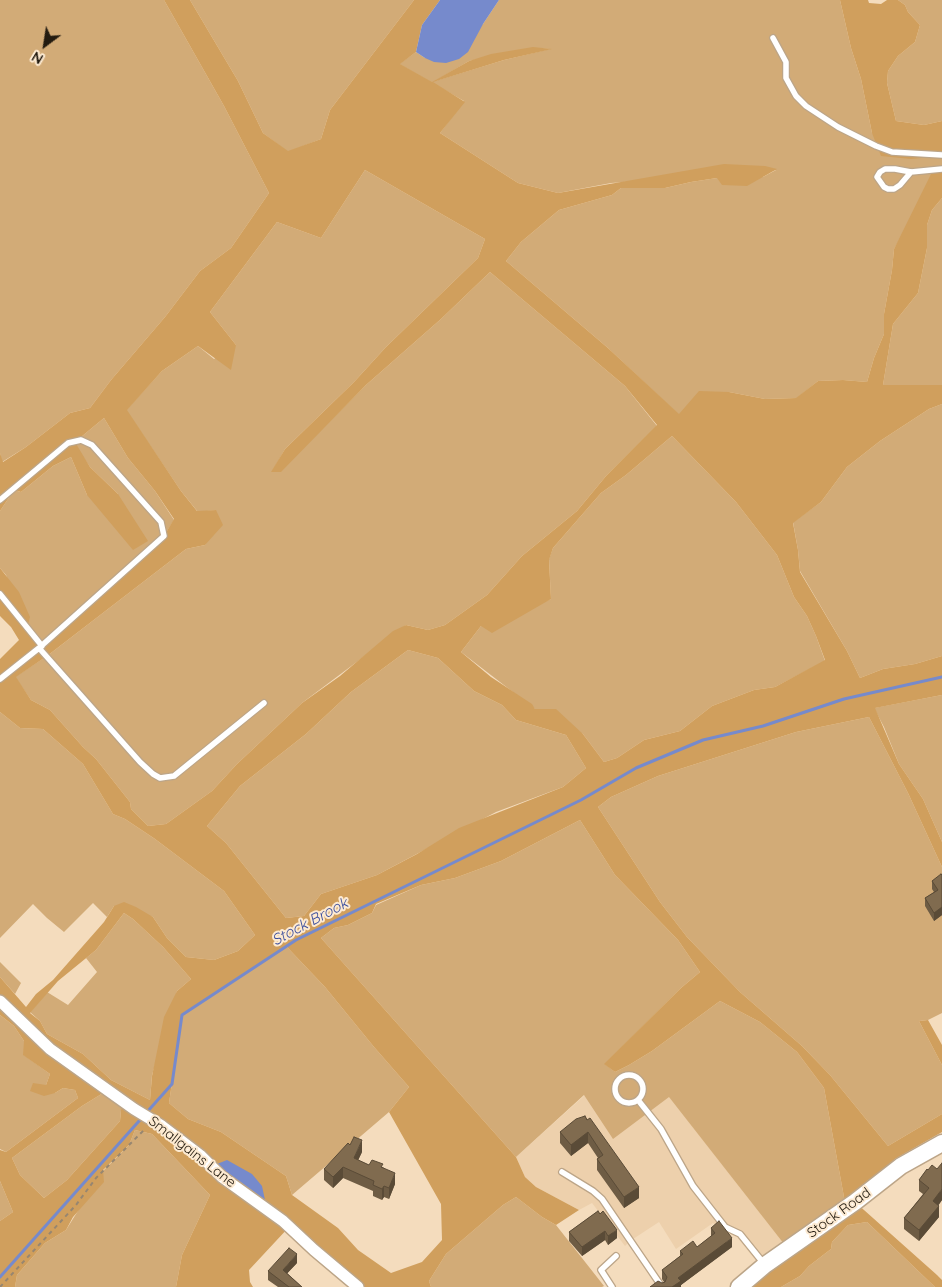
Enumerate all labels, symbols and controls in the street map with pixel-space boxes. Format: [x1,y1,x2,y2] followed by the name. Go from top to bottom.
[20,20,70,70] north arrow
[28,47,46,68] text: N
[269,894,351,950] water label: Stock Brook
[145,1113,239,1191] street label: Smallgains Lane
[804,1184,874,1242] street label: Stock Road

